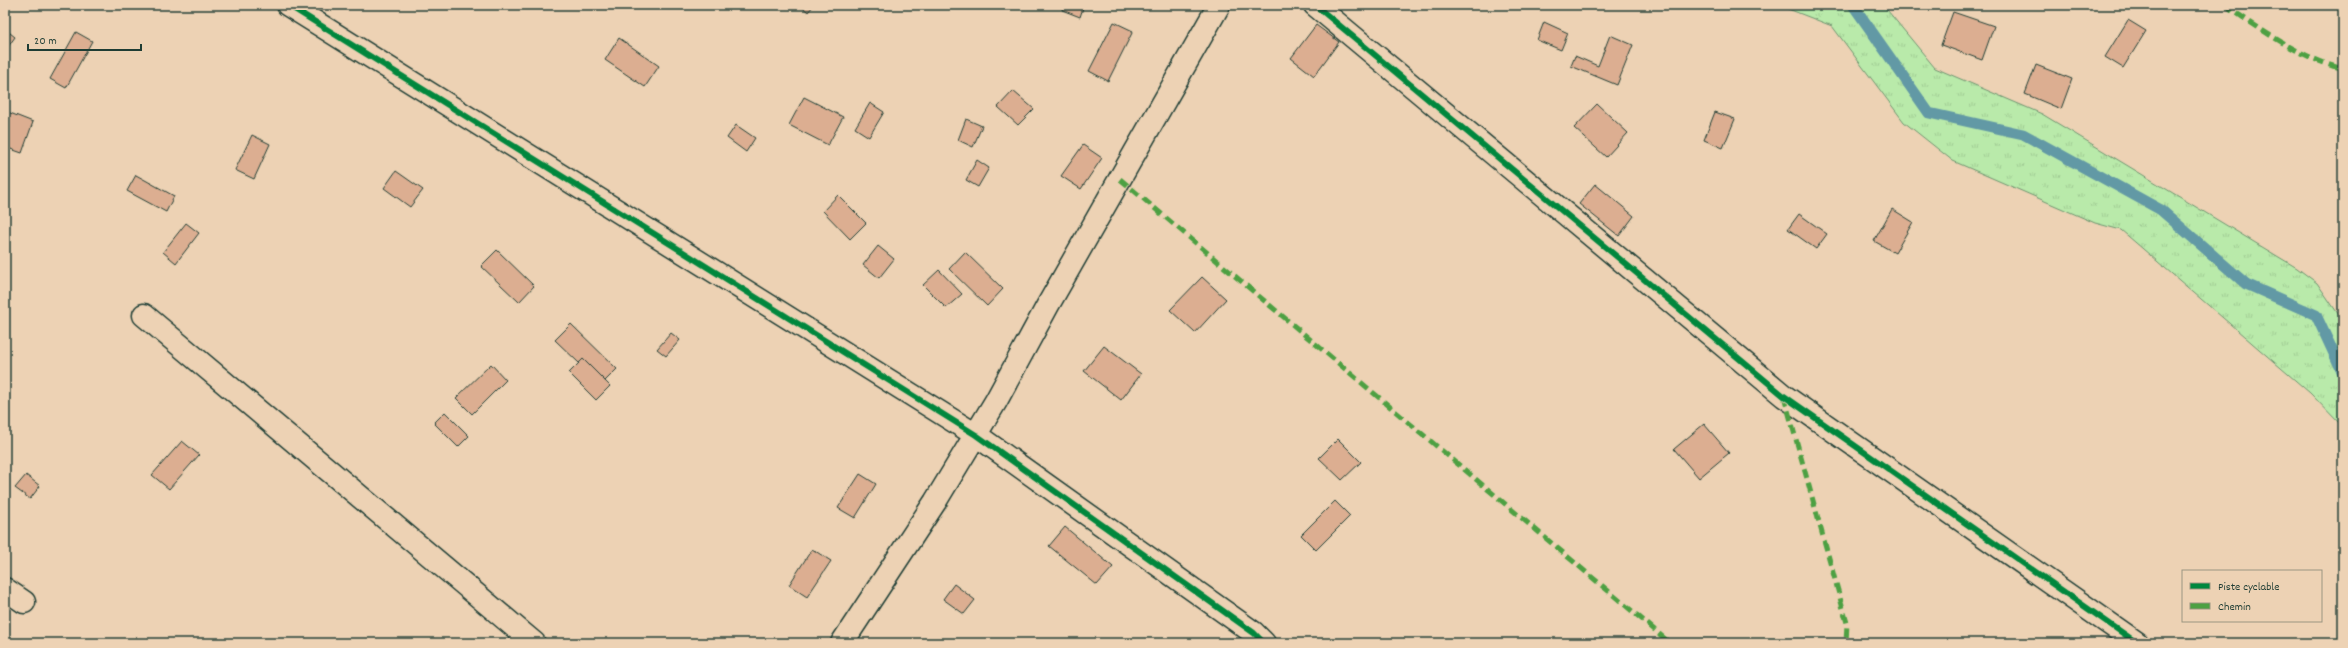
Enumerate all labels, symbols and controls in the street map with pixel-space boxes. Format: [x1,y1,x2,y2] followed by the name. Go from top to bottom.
[28,26,141,52] scale bar
[34,33,57,50] text: 20 m
[2182,570,2322,622] legend
[2218,579,2279,596] text: Piste cyclable
[2218,599,2251,616] text: Chemin

